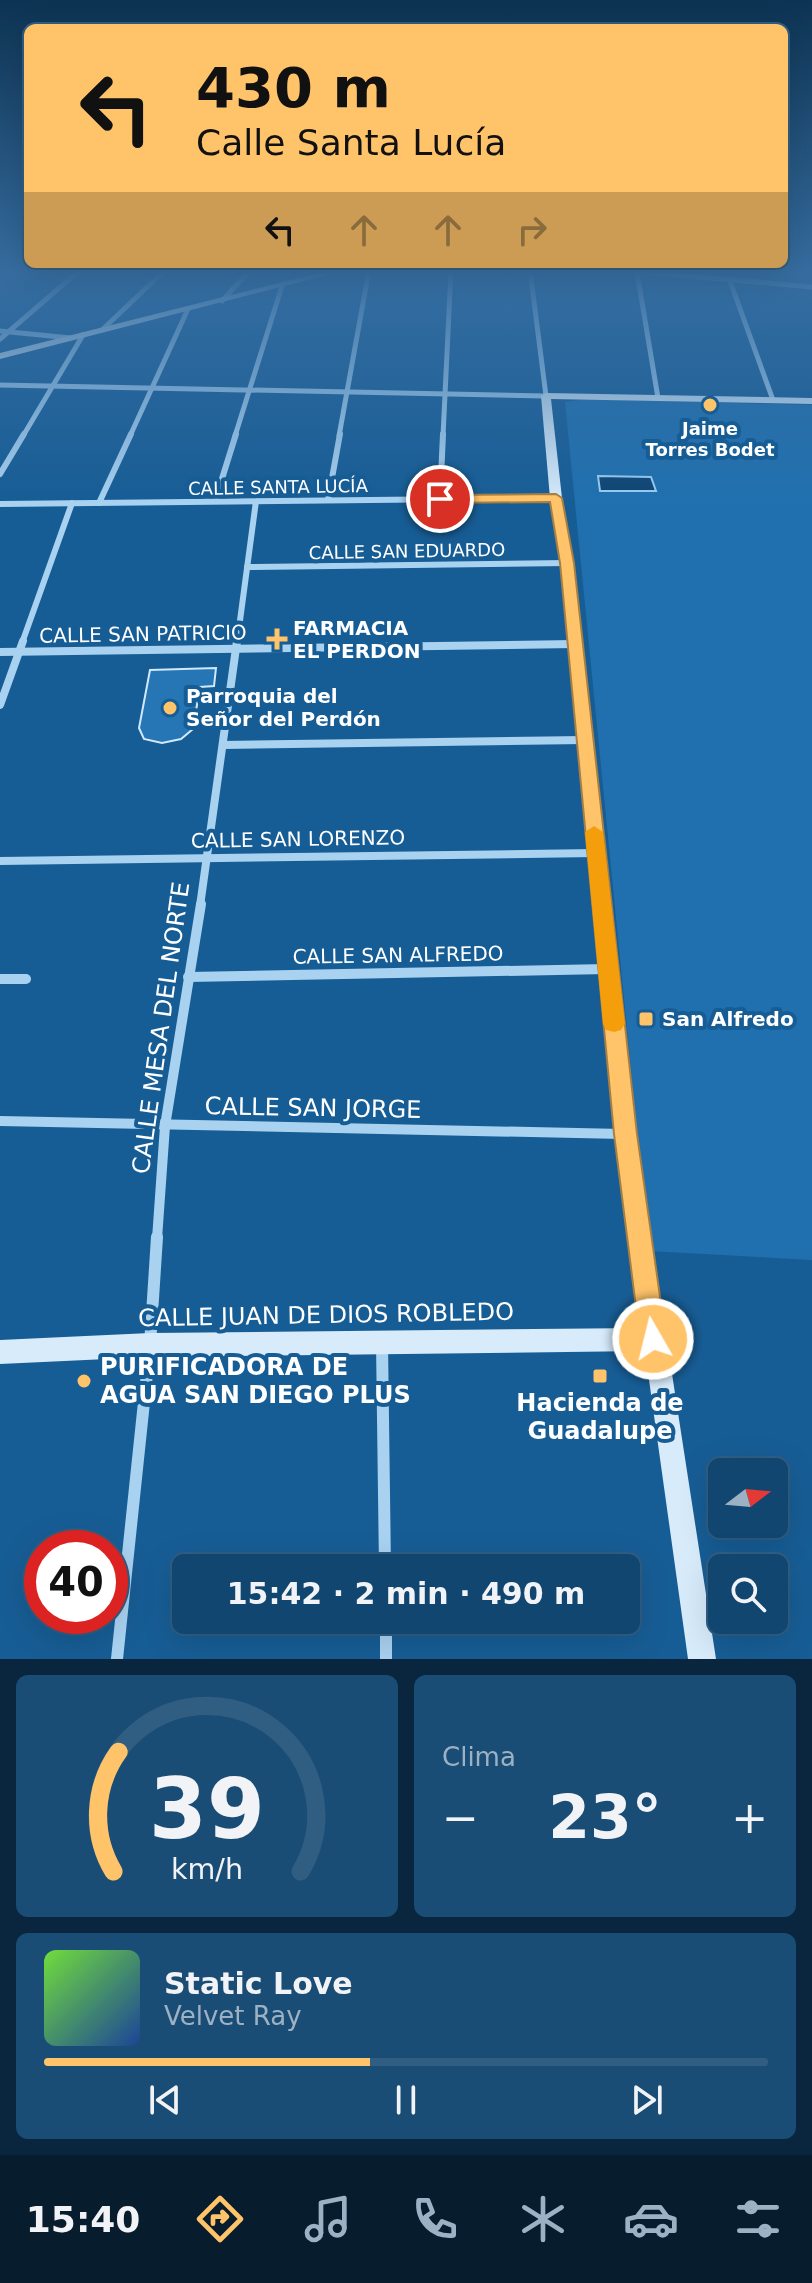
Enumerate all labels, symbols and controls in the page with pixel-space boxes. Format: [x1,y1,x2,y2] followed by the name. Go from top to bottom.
[196,55,391,120] text: 430 m
[64,56,168,160] icon: left
[196,122,506,163] text: Calle Santa Lucía
[258,208,302,252] icon: left
[342,208,386,252] icon: ahead
[426,208,470,252] icon: ahead
[510,208,554,252] icon: right
[701,396,719,414] marker: Jaime Torres Bodet
[646,418,775,460] place label: Jaime Torres Bodet
[406,465,474,533] pin
[188,475,369,499] street label: CALLE SANTA LUCÍA
[418,477,462,521] icon: arrive
[309,539,505,563] street label: CALLE SAN EDUARDO
[293,616,420,663] place label: FARMACIA EL PERDON
[39,620,247,648] street label: CALLE SAN PATRICIO
[268,630,286,648] marker: FARMACIA EL PERDON
[186,684,381,731] place label: Parroquia del Señor del Perdón
[161,699,179,717] marker: Parroquia del Señor del Perdón
[191,825,405,853] street label: CALLE SAN LORENZO
[127,880,195,1176] street label: CALLE MESA DEL NORTE
[292,941,504,969] street label: CALLE SAN ALFREDO
[662,1007,794,1031] place label: San Alfredo
[637,1010,655,1028] marker: San Alfredo
[204,1092,422,1124] street label: CALLE SAN JORGE
[611,1297,695,1381] position arrow
[138,1298,514,1332] street label: CALLE JUAN DE DIOS ROBLEDO
[100,1353,411,1409] place label: PURIFICADORA DE AGUA SAN DIEGO PLUS
[591,1367,609,1385] marker: Hacienda de Guadalupe
[75,1372,93,1390] marker: PURIFICADORA DE AGUA SAN DIEGO PLUS
[516,1389,684,1445] place label: Hacienda de Guadalupe
[708,1458,788,1538] north arrow
[708,1458,788,1634] map controls
[24,1530,128,1634] speed limit sign: 40
[708,1554,788,1634] button: search
[227,1576,585,1611] text: 15:42 · 2 min · 490 m
[442,1742,516,1772] text: Clima
[149,1761,265,1858] text: 39
[548,1782,662,1852] text: 23°
[442,1792,479,1843] text: −
[731,1792,768,1843] text: +
[171,1852,243,1886] text: km/h
[164,1966,353,2001] text: Static Love
[164,2001,302,2031] text: Velvet Ray
[143,2078,187,2122] icon: previous
[384,2078,428,2122] icon: pause
[625,2078,669,2122] icon: next
[192,2191,248,2247] icon: directions
[300,2191,356,2247] icon: music
[407,2191,463,2247] icon: phone
[515,2191,571,2247] icon: climate
[623,2191,679,2247] icon: car
[730,2191,786,2247] icon: filters
[26,2199,140,2240] text: 15:40

